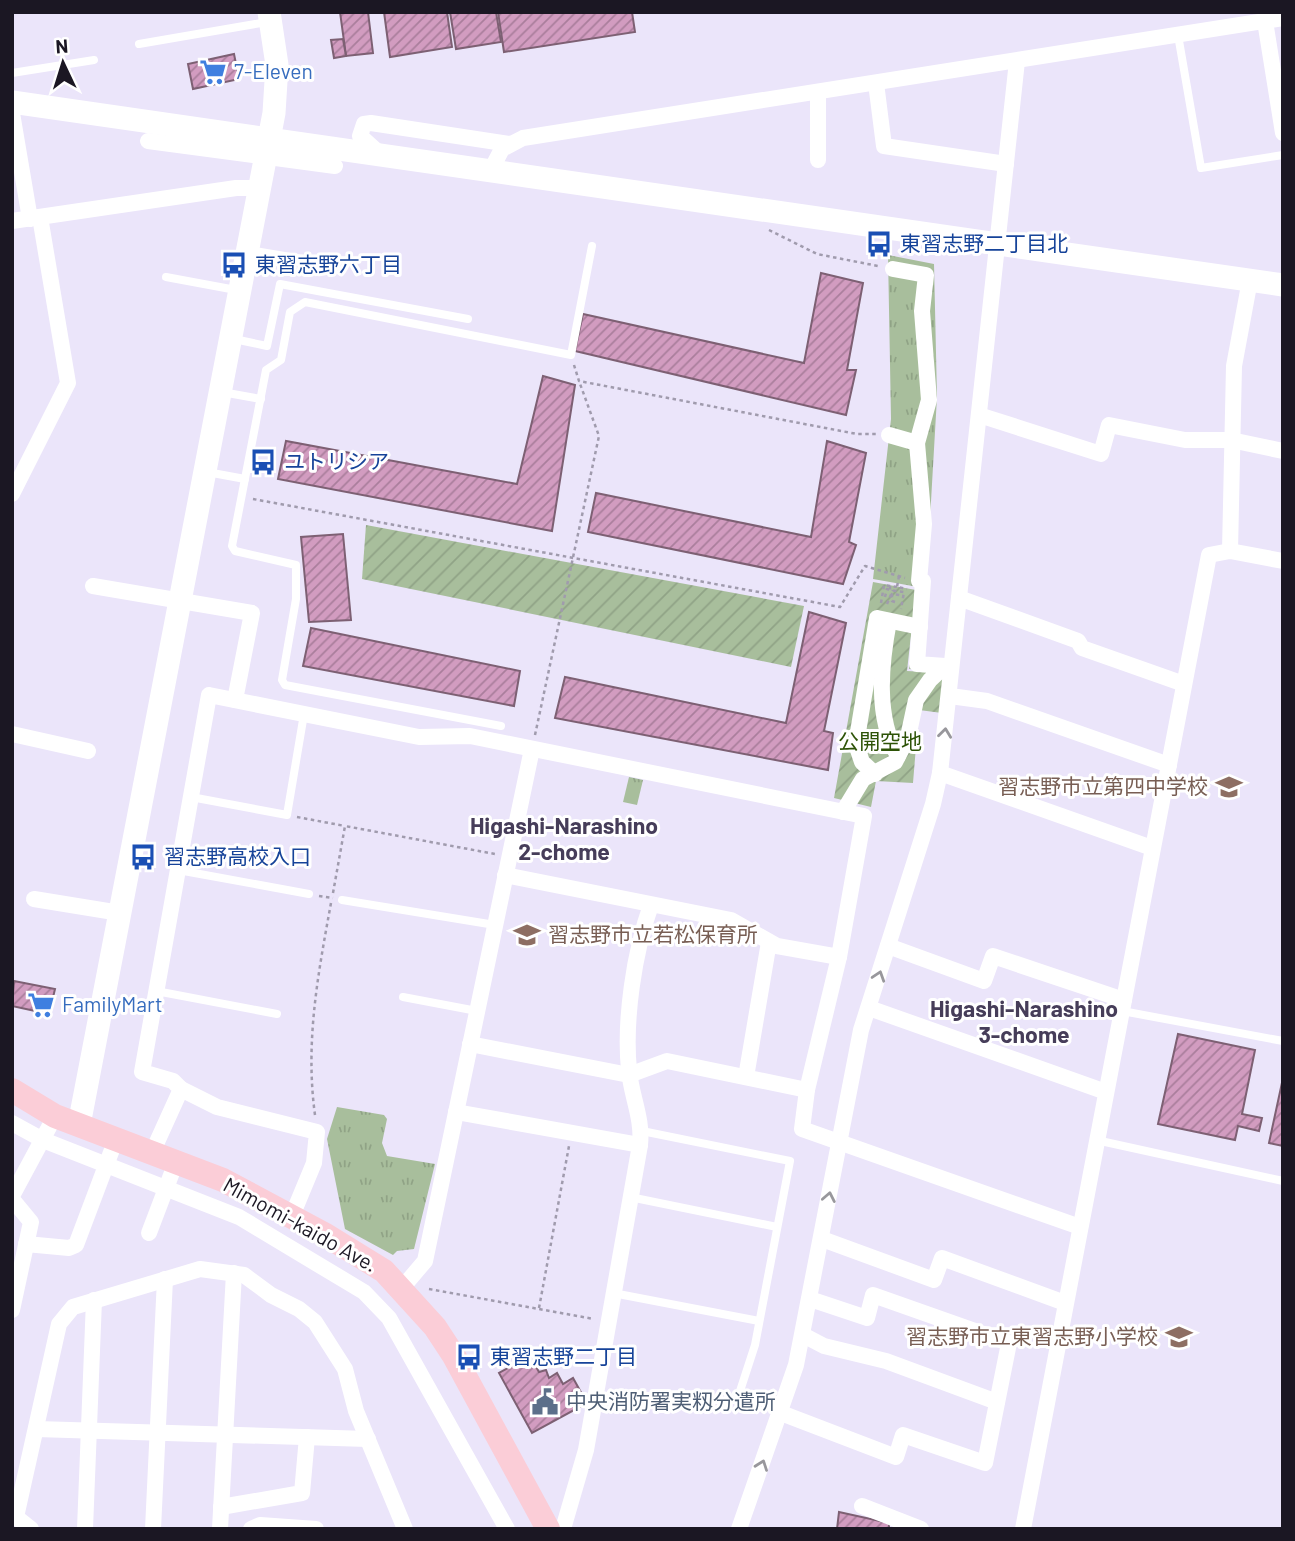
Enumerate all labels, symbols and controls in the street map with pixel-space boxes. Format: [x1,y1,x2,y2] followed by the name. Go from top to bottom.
[28,28,98,98] north arrow
[55,34,69,57] text: N
[198,57,228,87] supermarket icon: 7-Eleven
[234,58,313,83] place label: 7-Eleven
[864,229,894,259] bus stop icon: 東習志野二丁目北
[900,230,1068,255] place label: 東習志野二丁目北
[219,250,249,280] bus stop icon: 東習志野六丁目
[255,251,402,276] place label: 東習志野六丁目
[248,447,278,477] bus stop icon: ユトリシア
[284,448,389,473] place label: ユトリシア
[937,727,952,739] one-way arrow
[838,728,922,753] park label: 公開空地
[1214,772,1244,802] school or university icon: 習志野市立第四中学校
[998,773,1208,798] place label: 習志野市立第四中学校
[470,811,658,865] district label: Higashi-Narashino 2-chome
[128,842,158,872] bus stop icon: 習志野高校入口
[164,843,311,868] place label: 習志野高校入口
[512,920,542,950] school or university icon: 習志野市立若松保育所
[548,921,758,946] place label: 習志野市立若松保育所
[871,970,885,982] one-way arrow
[26,990,56,1020] supermarket icon: FamilyMart
[62,991,163,1016] place label: FamilyMart
[930,994,1118,1048] district label: Higashi-Narashino 3-chome
[219,1171,382,1276] street label: Mimomi-kaido Ave.
[821,1191,836,1203] one-way arrow
[1164,1322,1194,1352] school or university icon: 習志野市立東習志野小学校
[906,1323,1158,1348] place label: 習志野市立東習志野小学校
[454,1342,484,1372] bus stop icon: 東習志野二丁目
[490,1343,637,1368] place label: 東習志野二丁目
[530,1387,560,1417] public building icon: 中央消防署実籾分遣所
[566,1388,776,1413] place label: 中央消防署実籾分遣所
[754,1459,768,1471] one-way arrow

